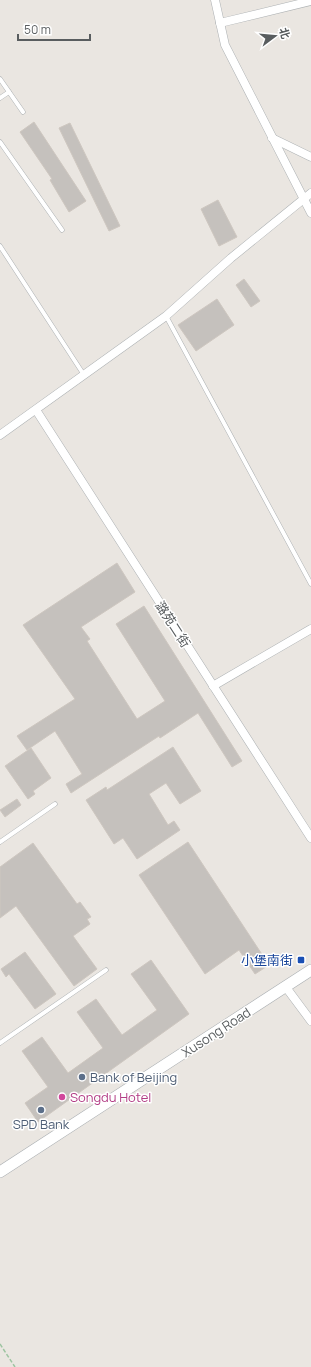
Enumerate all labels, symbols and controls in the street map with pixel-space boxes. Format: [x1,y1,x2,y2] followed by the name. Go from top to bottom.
[18,16,90,42] scale bar
[255,16,295,56] north arrow
[24,21,51,38] text: 50 m
[276,26,294,40] text: 北
[151,597,195,651] street label: 潞苑二街
[241,951,293,969] place label: 小堡南街
[296,955,306,965] marker: 小堡南街
[178,1003,254,1061] street label: Xusong Road
[90,1068,177,1086] place label: Bank of Beijing
[77,1072,87,1082] marker: Bank of Beijing
[70,1088,151,1106] place label: Songdu Hotel
[57,1092,67,1102] marker: Songdu Hotel
[36,1105,46,1115] marker: SPD Bank
[13,1115,70,1133] place label: SPD Bank

